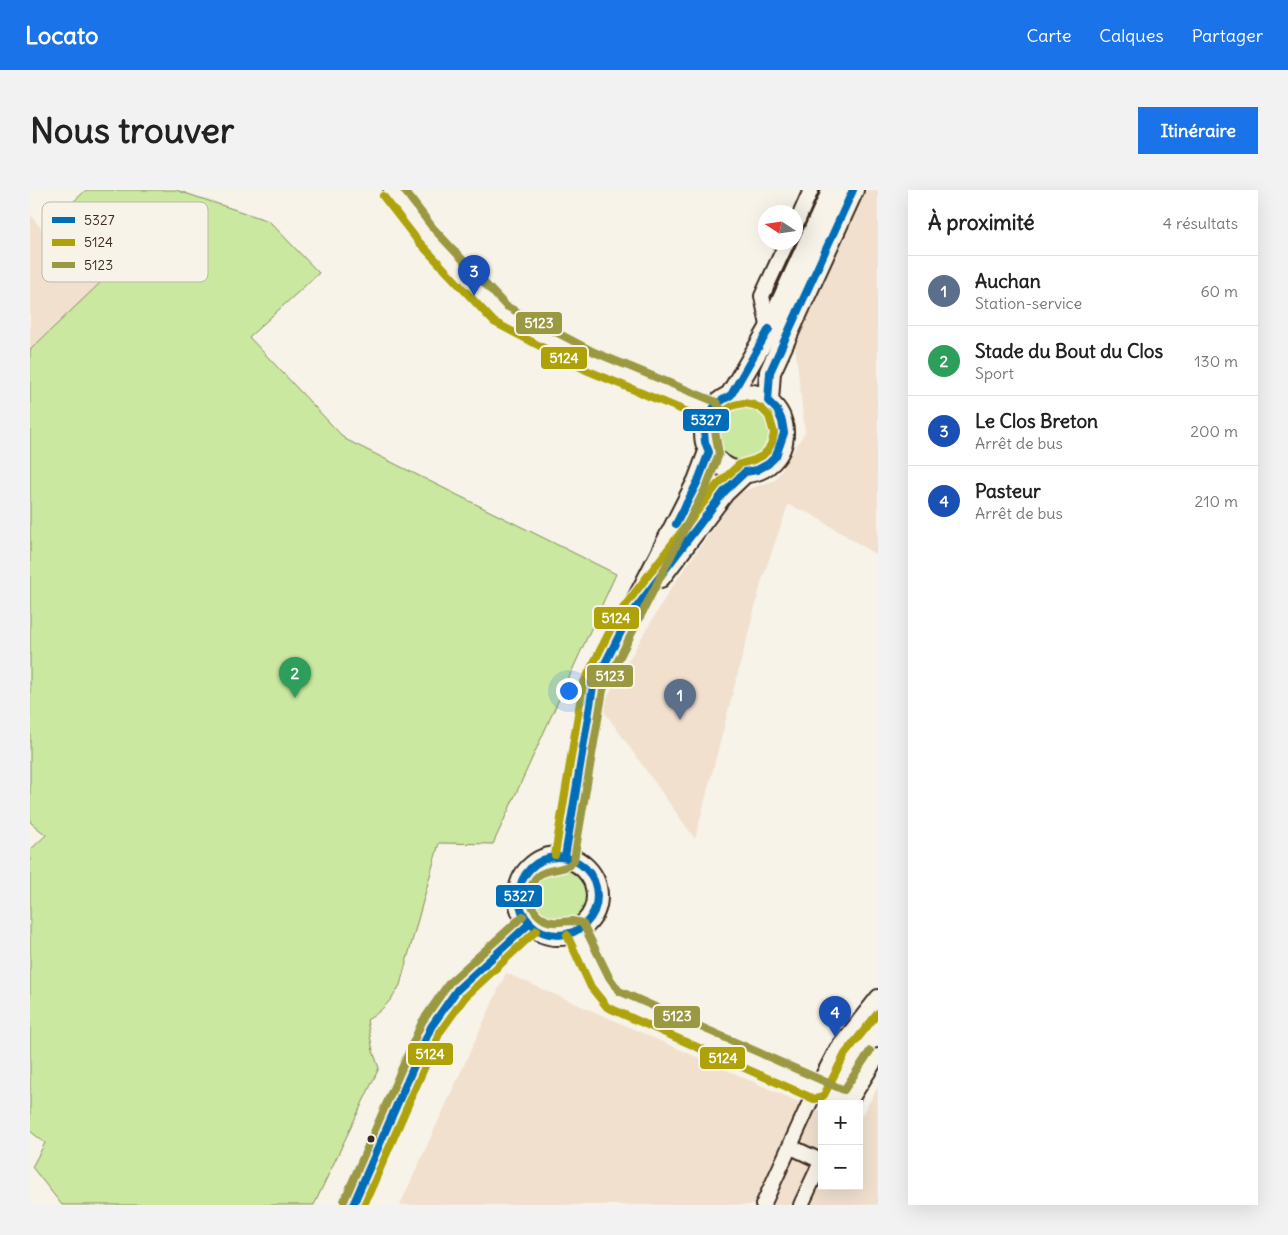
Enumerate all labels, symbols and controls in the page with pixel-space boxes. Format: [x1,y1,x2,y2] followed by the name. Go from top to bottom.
[25,20,99,50] text: Locato
[1026,24,1071,47] text: Carte
[1099,24,1164,47] text: Calques
[1192,24,1263,47] text: Partager
[1138,107,1258,154] button: Itinéraire
[30,108,234,152] text: Nous trouver
[42,202,208,282] legend
[758,205,803,250] north arrow
[928,209,1035,236] text: À proximité
[84,211,115,229] text: 5327
[1163,213,1238,233] text: 4 résultats
[84,233,113,251] text: 5124
[458,255,490,296] pin: 3
[84,256,113,274] text: 5123
[975,269,1041,293] text: Auchan
[941,281,947,301] text: 1
[1200,281,1238,301] text: 60 m
[975,293,1082,313] text: Station-service
[515,311,563,335] line badge: 5123
[524,314,554,332] text: 5123
[975,339,1163,363] text: Stade du Bout du Clos
[540,346,588,370] line badge: 5124
[549,349,579,367] text: 5124
[940,351,948,371] text: 2
[1194,351,1238,371] text: 130 m
[975,363,1014,383] text: Sport
[682,408,730,432] line badge: 5327
[975,409,1098,433] text: Le Clos Breton
[691,411,721,429] text: 5327
[939,421,949,441] text: 3
[1190,421,1238,441] text: 200 m
[975,433,1063,453] text: Arrêt de bus
[975,479,1041,503] text: Pasteur
[939,491,949,511] text: 4
[1195,491,1238,511] text: 210 m
[975,503,1063,523] text: Arrêt de bus
[593,606,640,630] line badge: 5124
[601,609,631,627] text: 5124
[279,657,311,698] pin: 2
[586,664,634,688] line badge: 5123
[595,667,625,685] text: 5123
[556,678,582,704] your location
[664,679,696,720] pin: 1
[495,884,543,908] line badge: 5327
[504,887,534,905] text: 5327
[819,996,851,1037] pin: 4
[653,1005,701,1029] line badge: 5123
[662,1007,692,1025] text: 5123
[407,1042,454,1066] line badge: 5124
[415,1045,445,1063] text: 5124
[699,1046,746,1070] line badge: 5124
[708,1049,738,1067] text: 5124
[818,1100,863,1190] map controls
[818,1100,863,1145] button: +
[366,1134,376,1144] unlabelled marker
[818,1145,863,1190] button: −

